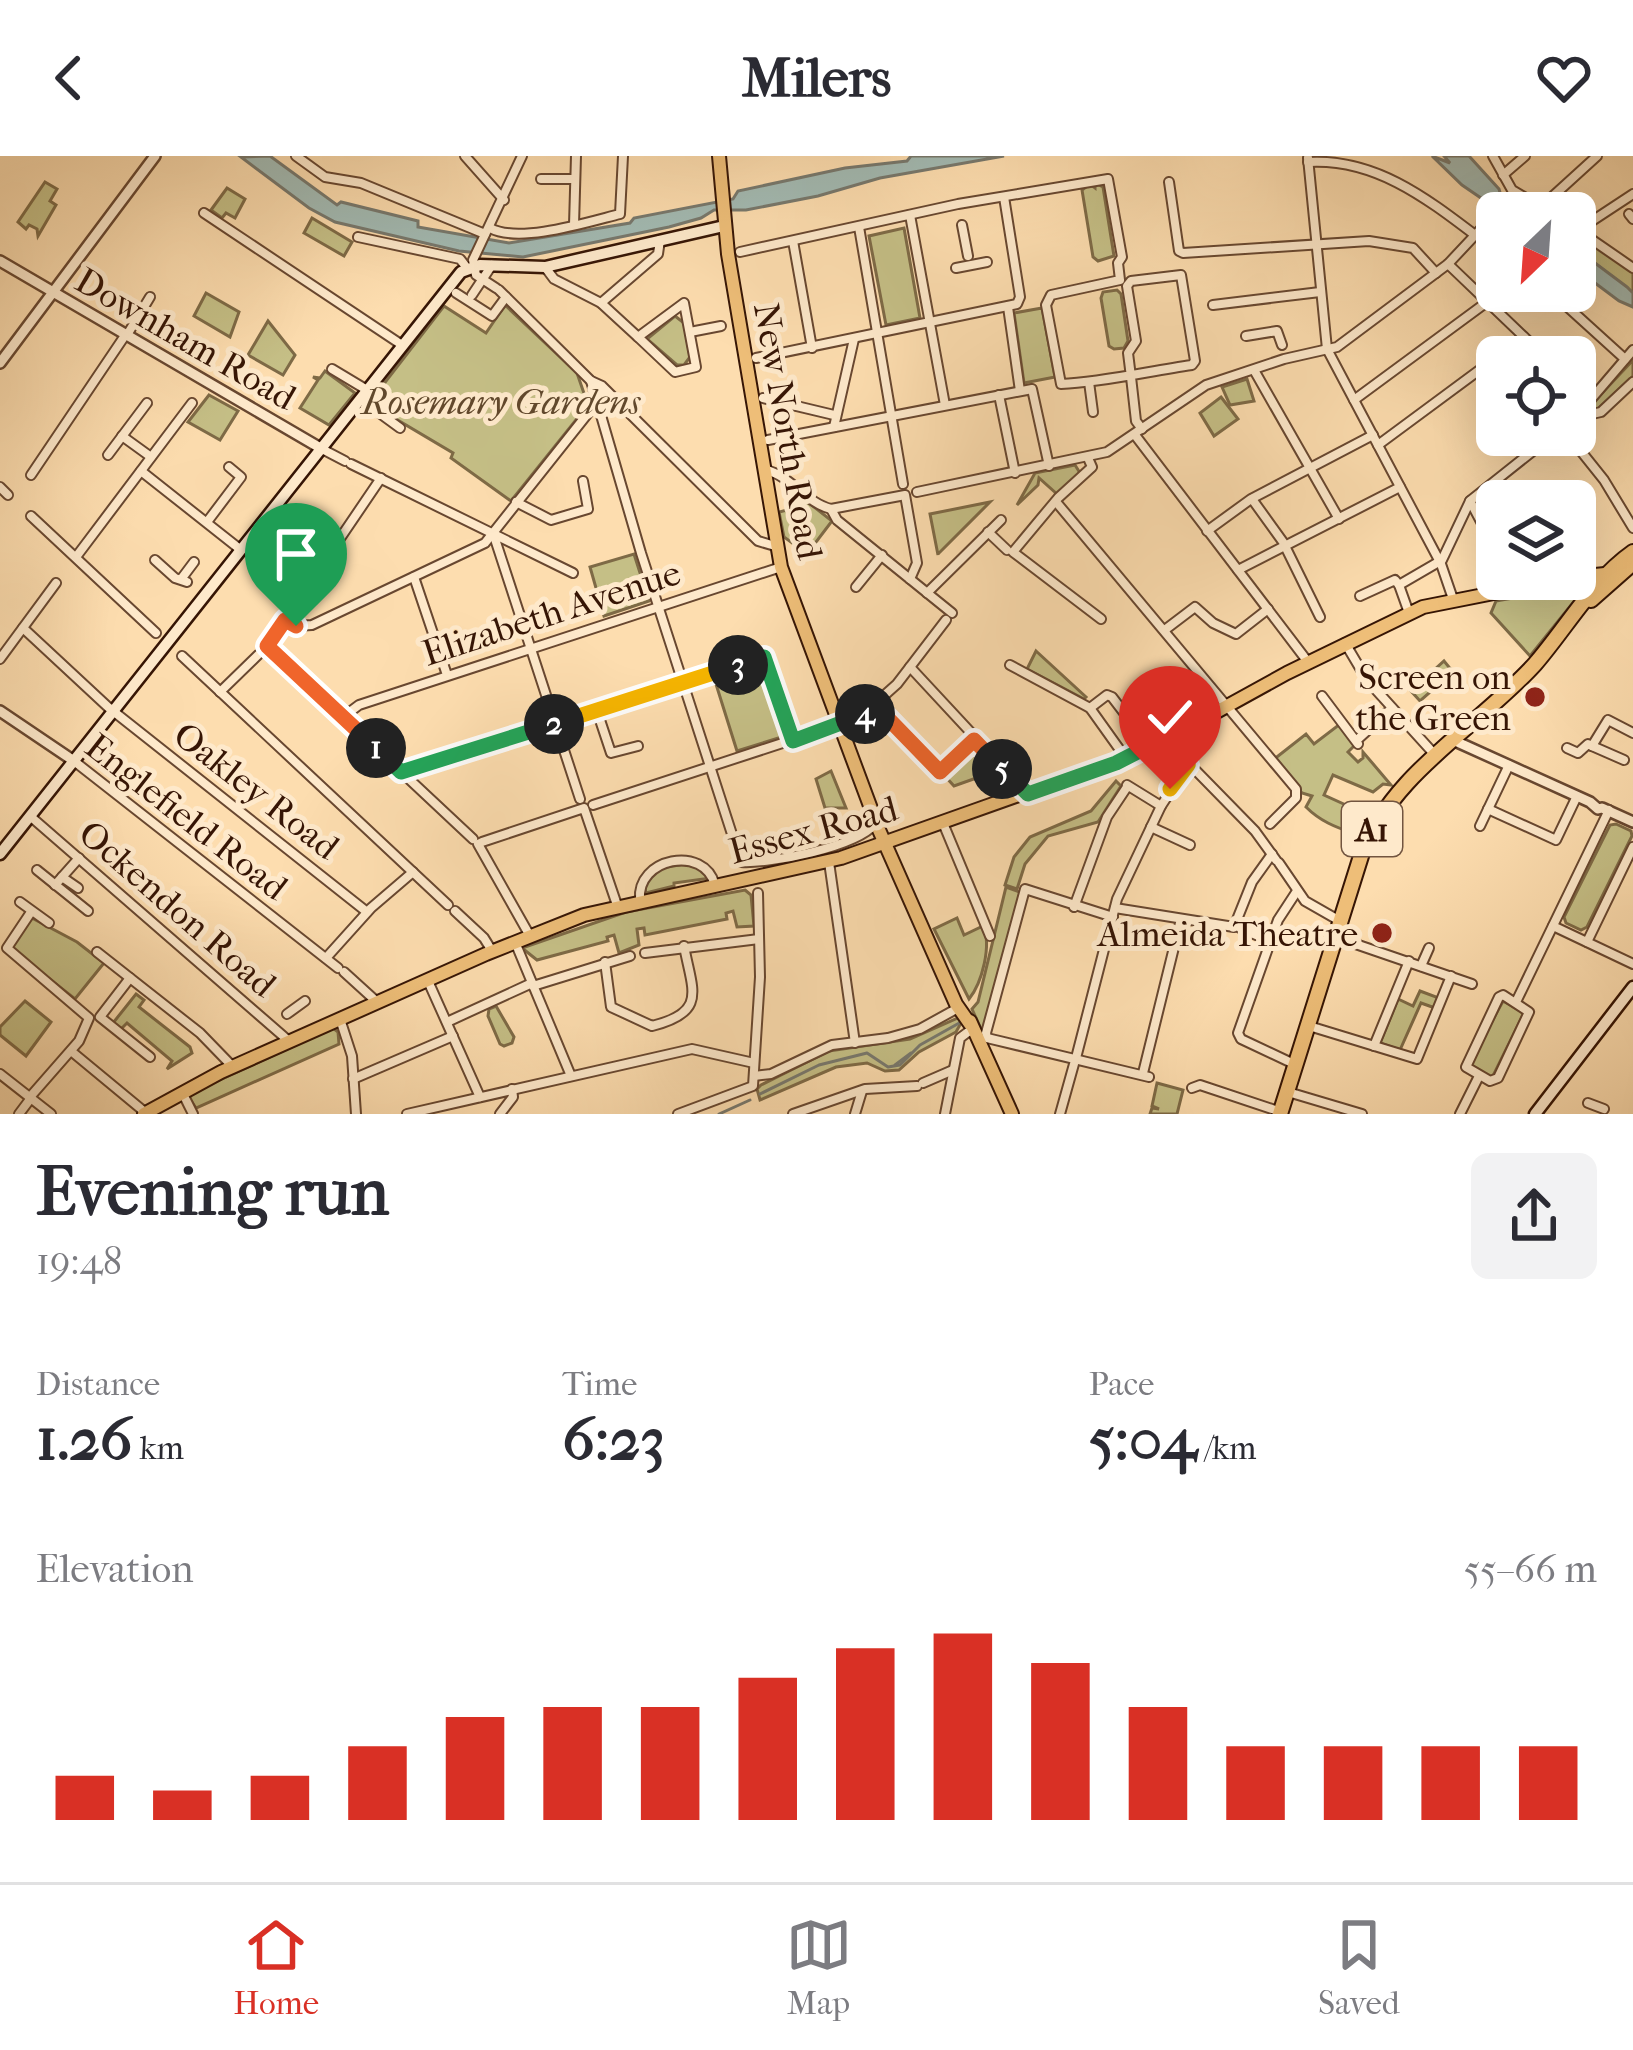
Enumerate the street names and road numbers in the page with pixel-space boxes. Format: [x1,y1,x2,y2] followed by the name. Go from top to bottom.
[68,259,303,419] street label: Downham Road
[745,300,831,563] street label: New North Road
[417,551,686,674] street label: Elizabeth Avenue
[166,713,348,868] street label: Oakley Road
[77,725,296,909] street label: Englefield Road
[724,787,902,873] street label: Essex Road
[1342,802,1402,856] road number: A1
[70,812,285,1006] street label: Ockendon Road

